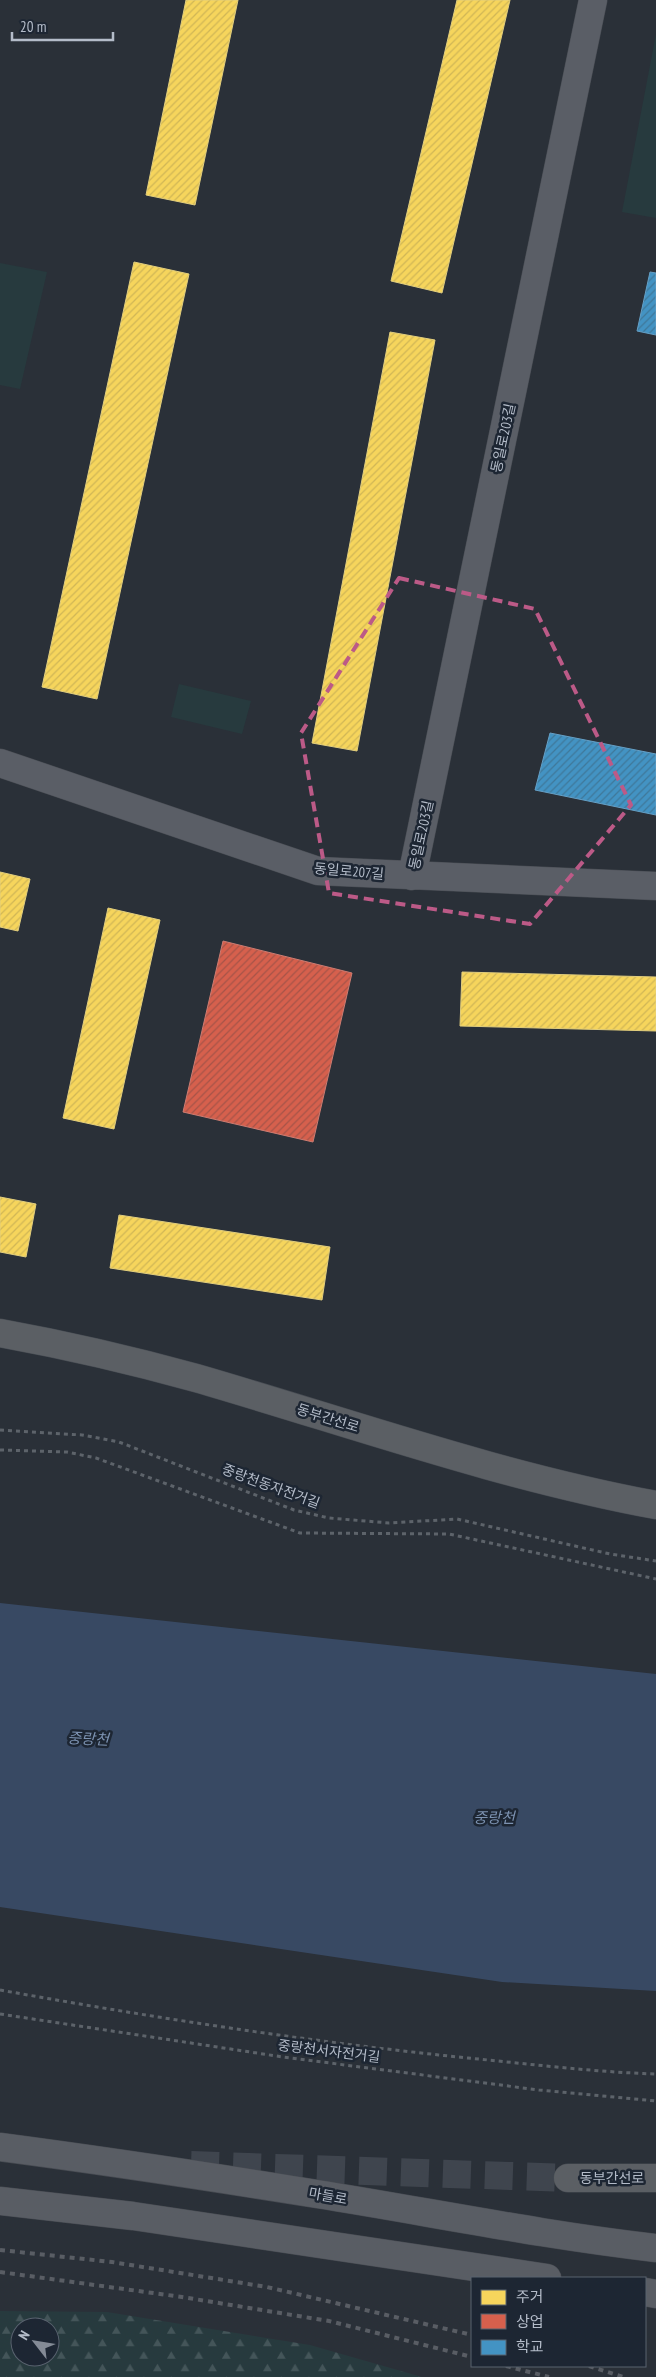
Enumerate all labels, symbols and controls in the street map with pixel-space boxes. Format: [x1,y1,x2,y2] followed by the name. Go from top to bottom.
[12,10,114,42] scale bar
[20,17,46,36] text: 20 m
[487,402,519,474] street label: 동일로203길
[405,799,437,871] street label: 동일로203길
[313,859,385,883] street label: 동일로207길
[295,1400,362,1436] street label: 동부간선로
[220,1460,322,1512] street label: 중랑천동자전거길
[67,1728,111,1749] water label: 중랑천
[473,1808,517,1827] water label: 중랑천
[277,2036,381,2066] street label: 중랑천서자전거길
[580,2169,644,2187] street label: 동부간선로
[307,2184,349,2208] street label: 마들로
[471,2277,646,2367] legend
[516,2287,544,2306] text: 주거
[516,2312,544,2331] text: 상업
[10,2317,60,2367] north arrow
[14,2327,34,2343] text: N
[516,2337,544,2356] text: 학교

